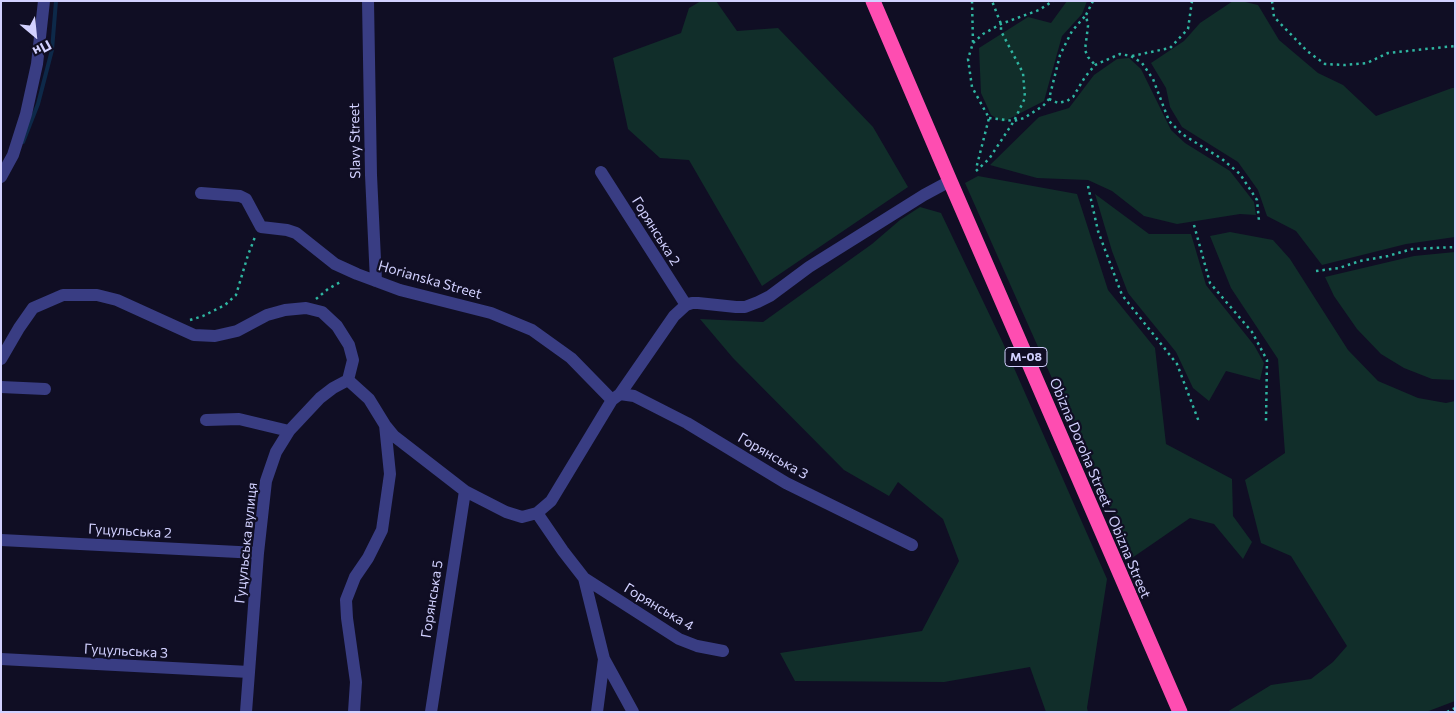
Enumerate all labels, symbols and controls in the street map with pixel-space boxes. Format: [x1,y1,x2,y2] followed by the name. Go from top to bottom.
[10,10,60,60] north arrow
[30,37,54,61] text: Пн
[346,103,364,179] street label: Slavy Street
[628,193,684,269] street label: Горянська 2
[376,257,484,303] street label: Horianska Street
[1005,348,1047,367] road number: М-08
[1046,375,1154,601] street label: Obizna Doroha Street / Obizna Street
[735,429,811,483] street label: Горянська 3
[231,482,261,604] street label: Гуцульська вулиця
[88,520,172,542] street label: Гуцульська 2
[418,559,446,639] street label: Горянська 5
[621,580,697,634] street label: Горянська 4
[84,640,168,662] street label: Гуцульська 3

